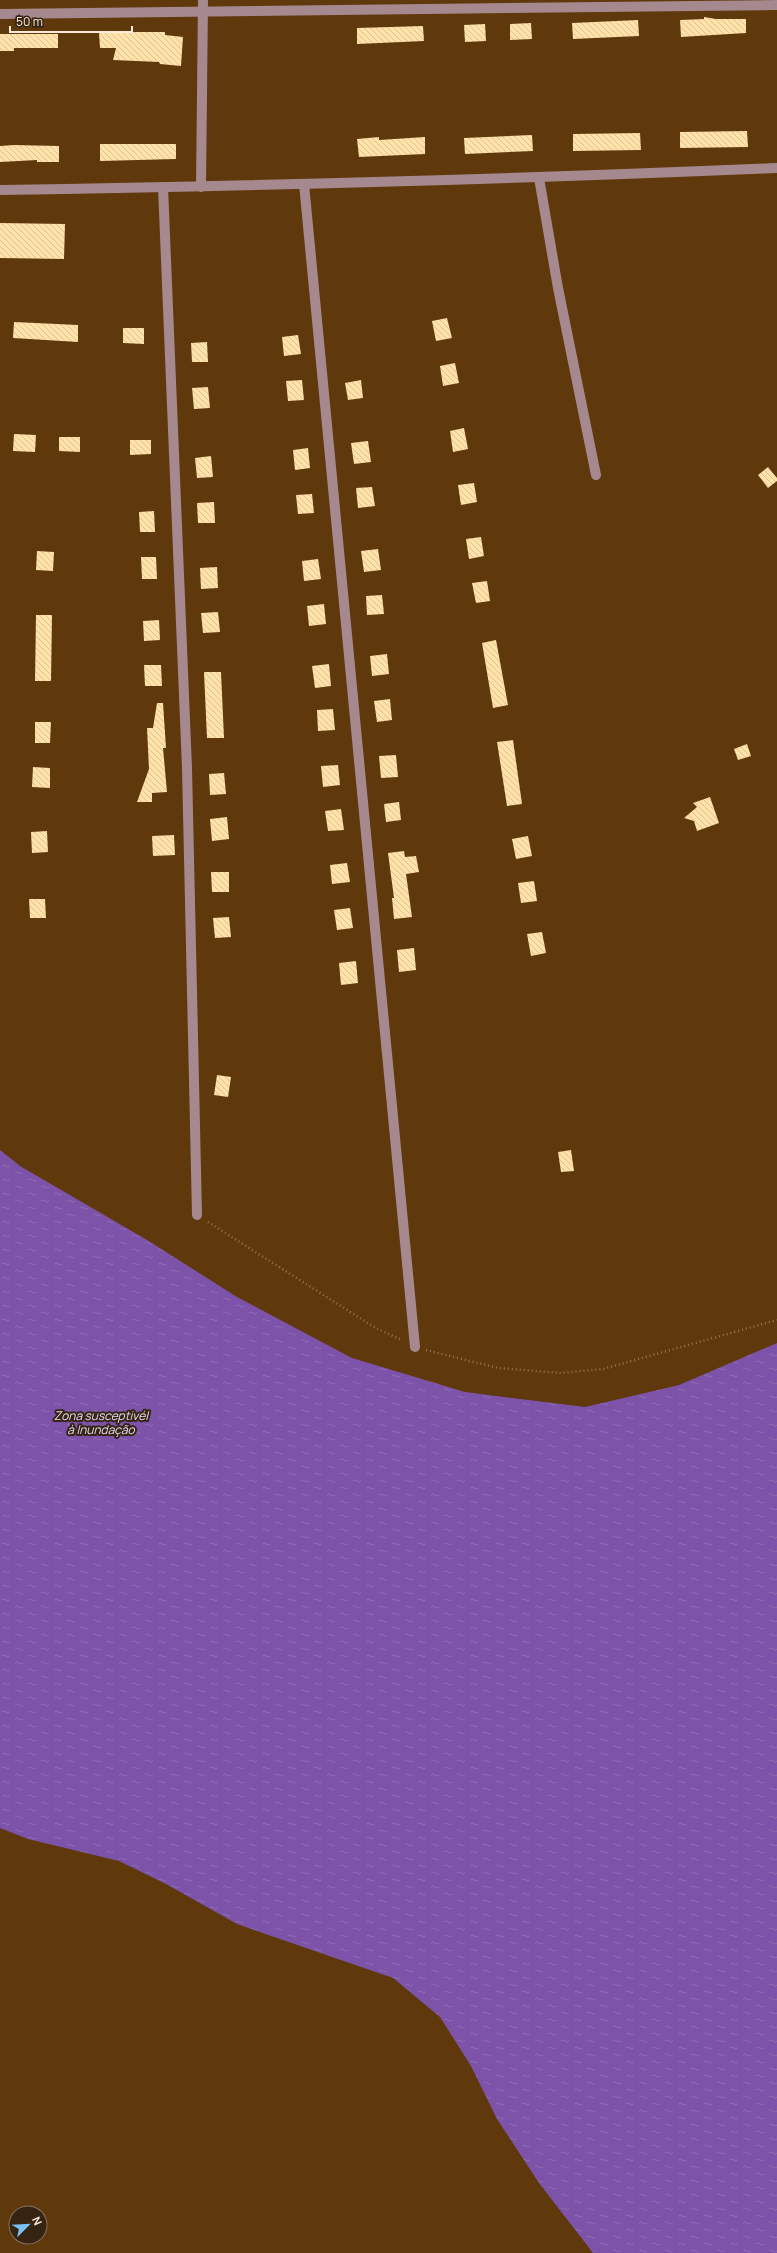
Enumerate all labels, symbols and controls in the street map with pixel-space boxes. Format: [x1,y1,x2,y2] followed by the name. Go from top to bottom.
[10,8,132,34] scale bar
[16,13,43,30] text: 50 m
[54,1407,150,1438] water label: Zona susceptivél à Inundação
[8,2205,48,2245] north arrow
[29,2214,46,2227] text: N

